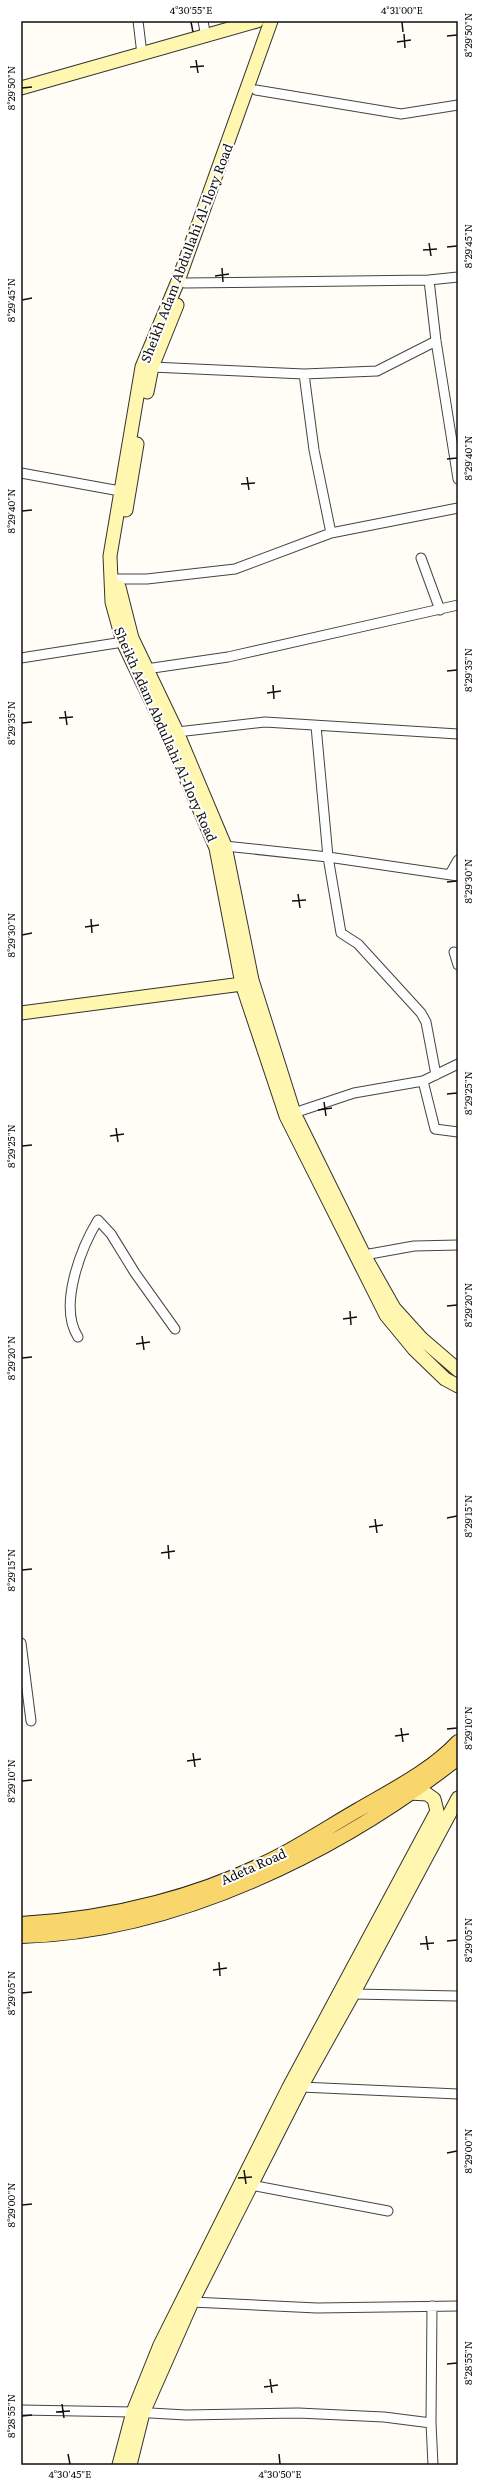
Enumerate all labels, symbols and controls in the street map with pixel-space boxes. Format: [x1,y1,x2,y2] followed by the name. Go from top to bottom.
[170,2,212,17] text: 4°30'55"E
[381,2,423,17] text: 4°31'00"E
[460,13,475,57] text: 8°29'50"N
[3,66,18,110] text: 8°29'50"N
[135,140,237,366] street label: Sheikh Adam Abdullahi Al-Ilory Road
[460,224,475,268] text: 8°29'45"N
[3,278,18,322] text: 8°29'45"N
[460,436,475,480] text: 8°29'40"N
[3,489,18,533] text: 8°29'40"N
[110,623,222,845] street label: Sheikh Adam Abdullahi Al-Ilory Road
[460,648,475,692] text: 8°29'35"N
[3,701,18,745] text: 8°29'35"N
[460,859,475,903] text: 8°29'30"N
[3,913,18,957] text: 8°29'30"N
[460,1071,475,1115] text: 8°29'25"N
[3,1124,18,1168] text: 8°29'25"N
[460,1283,475,1327] text: 8°29'20"N
[3,1336,18,1380] text: 8°29'20"N
[460,1495,475,1537] text: 8°29'15"N
[3,1549,18,1591] text: 8°29'15"N
[460,1706,475,1750] text: 8°29'10"N
[3,1759,18,1803] text: 8°29'10"N
[217,1843,289,1889] street label: Adeta Road
[460,1918,475,1962] text: 8°29'05"N
[3,1971,18,2015] text: 8°29'05"N
[460,2128,475,2174] text: 8°29'00"N
[3,2182,18,2228] text: 8°29'00"N
[460,2341,475,2385] text: 8°28'55"N
[3,2394,18,2438] text: 8°28'55"N
[49,2466,91,2481] text: 4°30'45"E
[258,2466,302,2481] text: 4°30'50"E

